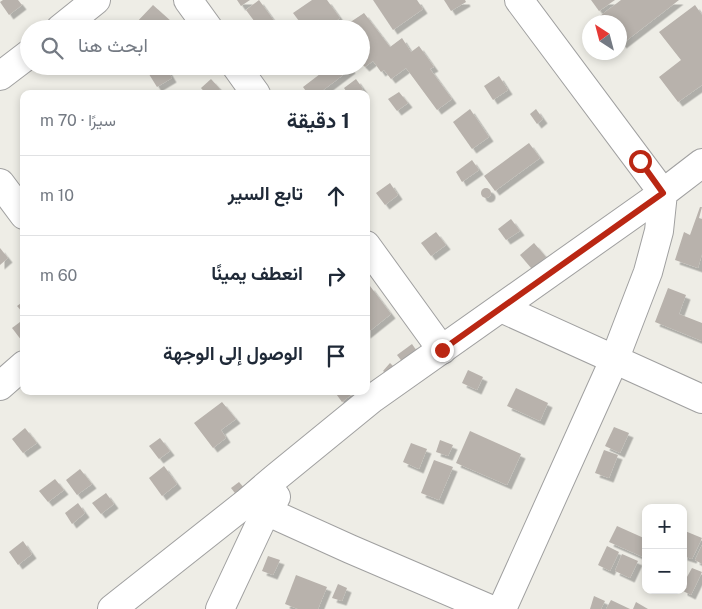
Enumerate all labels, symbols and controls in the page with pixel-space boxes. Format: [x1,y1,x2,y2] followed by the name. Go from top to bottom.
[582,15,627,60] north arrow
[20,20,370,75] search box
[38,34,66,62] icon: search
[78,34,148,56] text: ابحث هنا
[287,108,350,133] text: 1 دقيقة
[40,111,116,130] text: سيرًا · 70 m
[629,150,652,173] route start
[228,182,303,204] text: تابع السير
[322,182,350,210] icon: ahead
[40,186,74,205] text: 10 m
[211,262,303,284] text: انعطف يمينًا
[322,262,350,290] icon: right
[40,266,77,285] text: 60 m
[431,339,454,362] route end
[163,342,303,364] text: الوصول إلى الوجهة
[322,342,350,370] icon: arrive
[642,504,687,594] map controls
[642,504,687,549] button: +
[642,549,687,594] button: −

